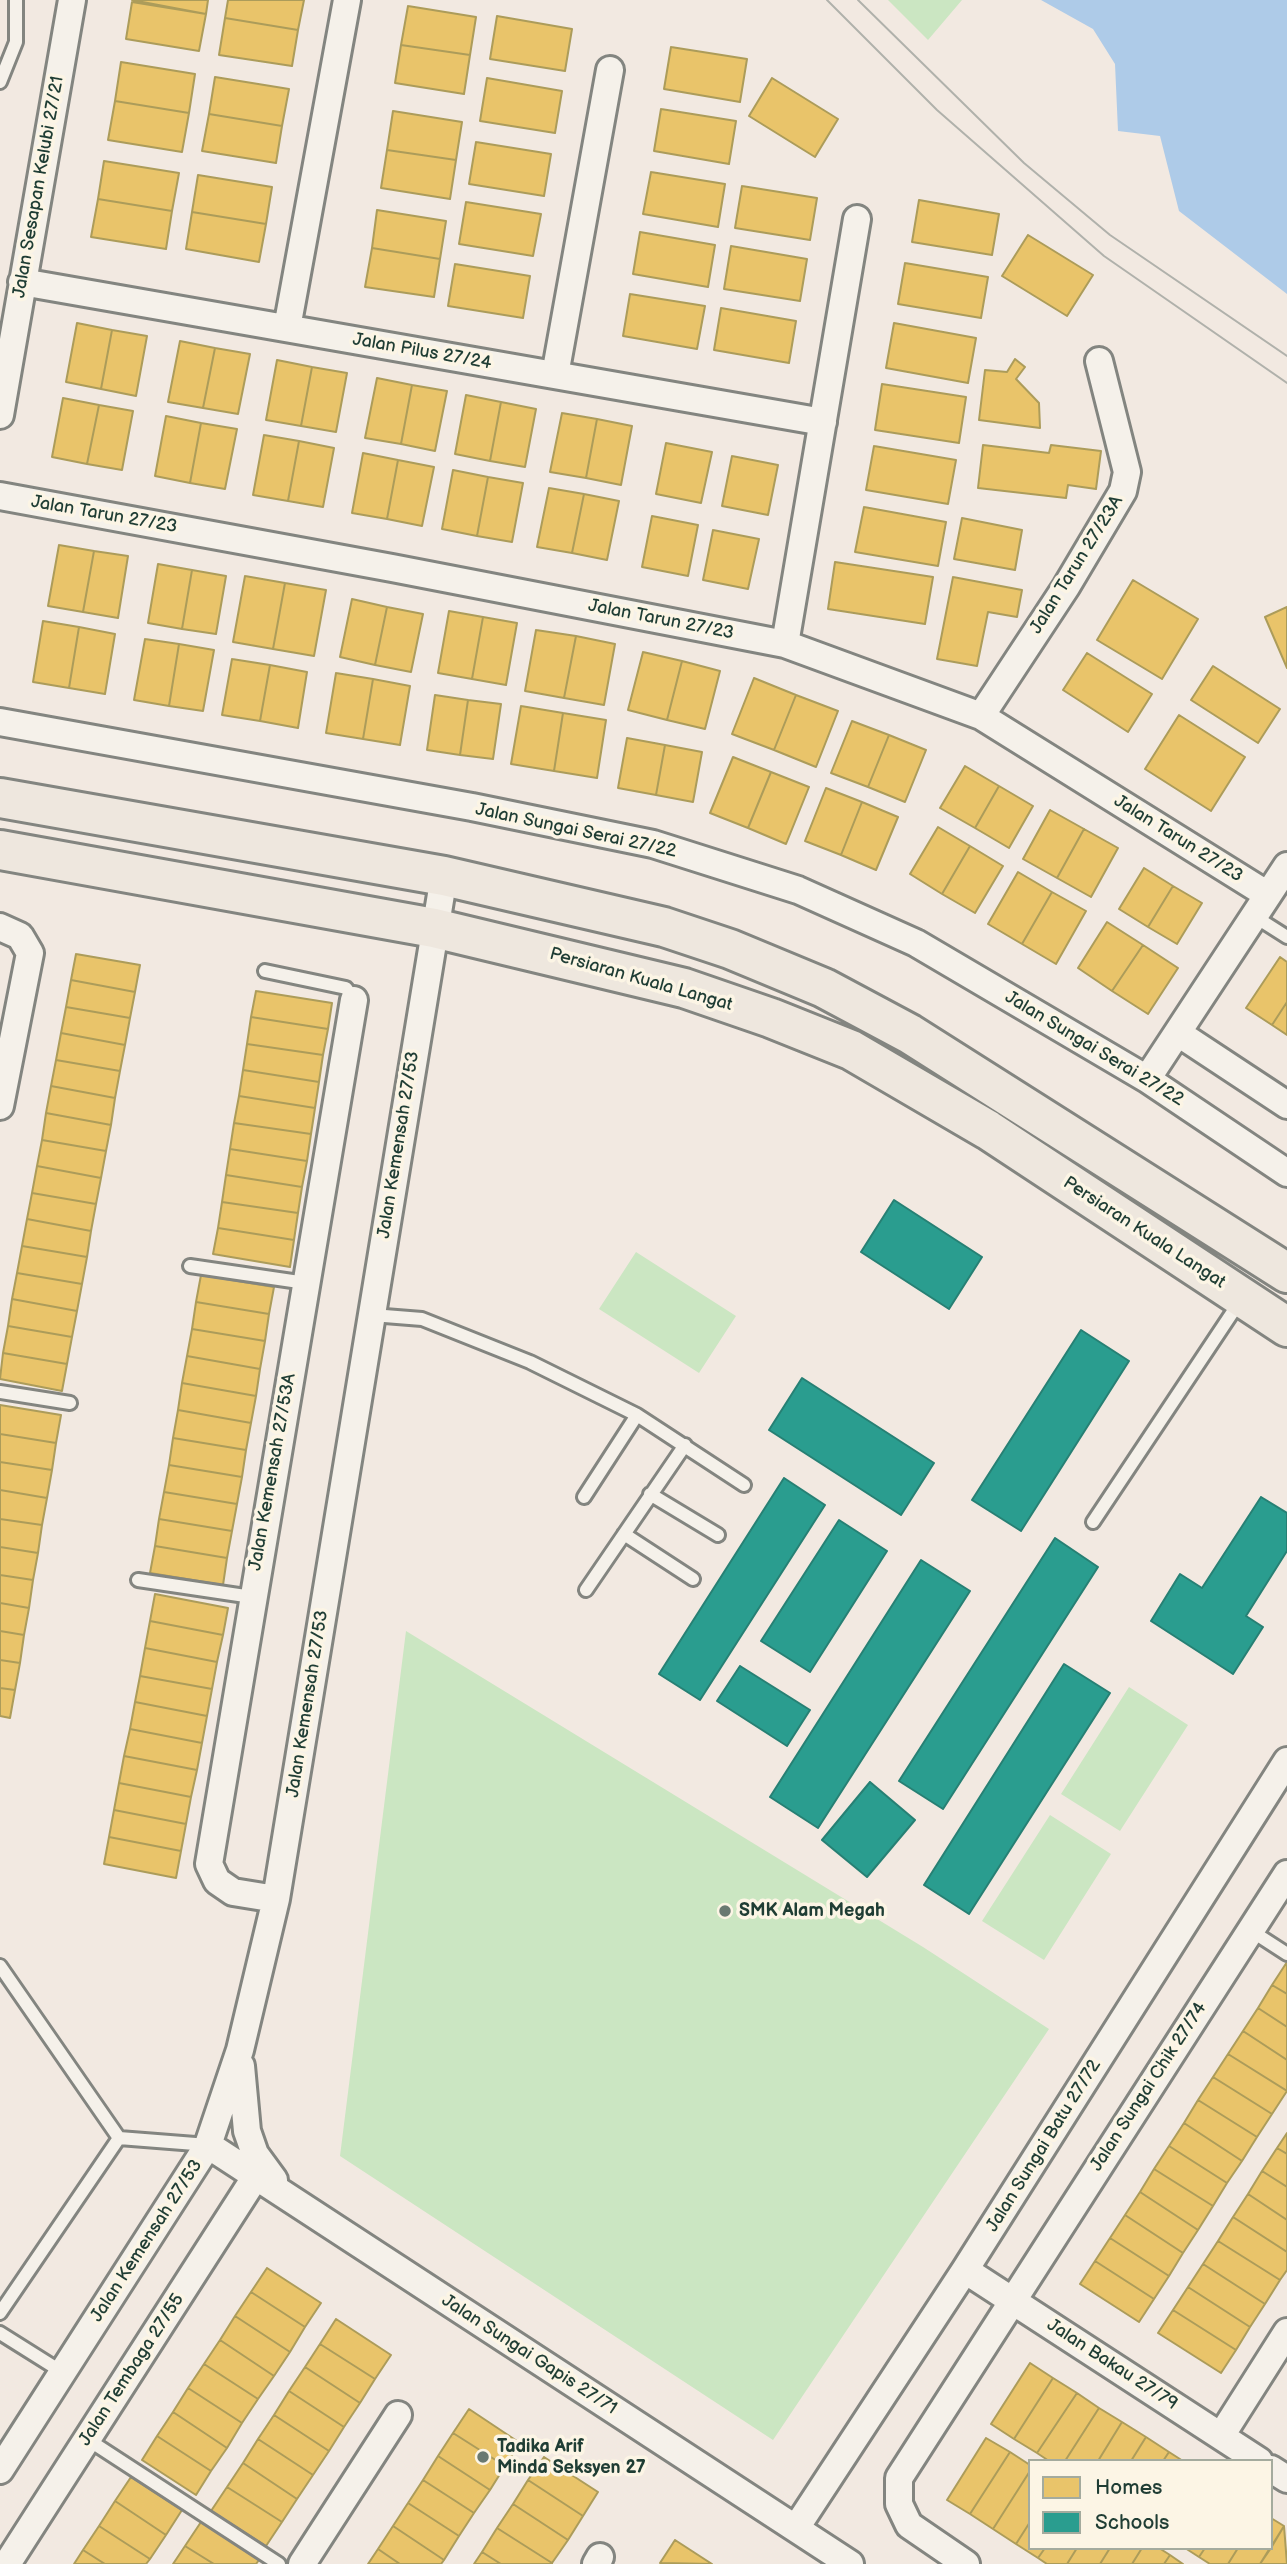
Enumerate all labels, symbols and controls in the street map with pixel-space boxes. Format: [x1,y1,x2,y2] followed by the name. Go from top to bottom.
[9,74,69,300] street label: Jalan Sesapan Kelubi 27/21
[351,329,493,375] street label: Jalan Pilus 27/24
[29,492,179,538] street label: Jalan Tarun 27/23
[1026,492,1128,638] street label: Jalan Tarun 27/23A
[586,595,736,645] street label: Jalan Tarun 27/23
[1110,791,1246,887] street label: Jalan Tarun 27/23
[474,799,678,863] street label: Jalan Sungai Serai 27/22
[547,944,735,1016] street label: Persiaran Kuala Langat
[1001,987,1187,1111] street label: Jalan Sungai Serai 27/22
[374,1050,424,1240] street label: Jalan Kemensah 27/53
[1059,1172,1229,1294] street label: Persiaran Kuala Langat
[245,1372,301,1572] street label: Jalan Kemensah 27/53A
[283,1609,333,1799] street label: Jalan Kemensah 27/53
[739,1900,885,1922] place label: SMK Alam Megah
[717,1903,733,1919] marker: SMK Alam Megah
[1086,1998,1212,2176] street label: Jalan Sungai Chik 27/74
[982,2056,1106,2236] street label: Jalan Sungai Batu 27/72
[86,2156,208,2326] street label: Jalan Kemensah 27/53
[75,2290,189,2450] street label: Jalan Tembaga 27/55
[437,2290,621,2420] street label: Jalan Sungai Gapis 27/71
[1043,2315,1181,2415] street label: Jalan Bakau 27/79
[497,2436,646,2478] place label: Tadika Arif Minda Seksyen 27
[475,2449,491,2465] marker: Tadika Arif Minda Seksyen 27
[1028,2459,1273,2550] legend
[1095,2475,1163,2500] text: Homes
[1095,2510,1169,2535] text: Schools

